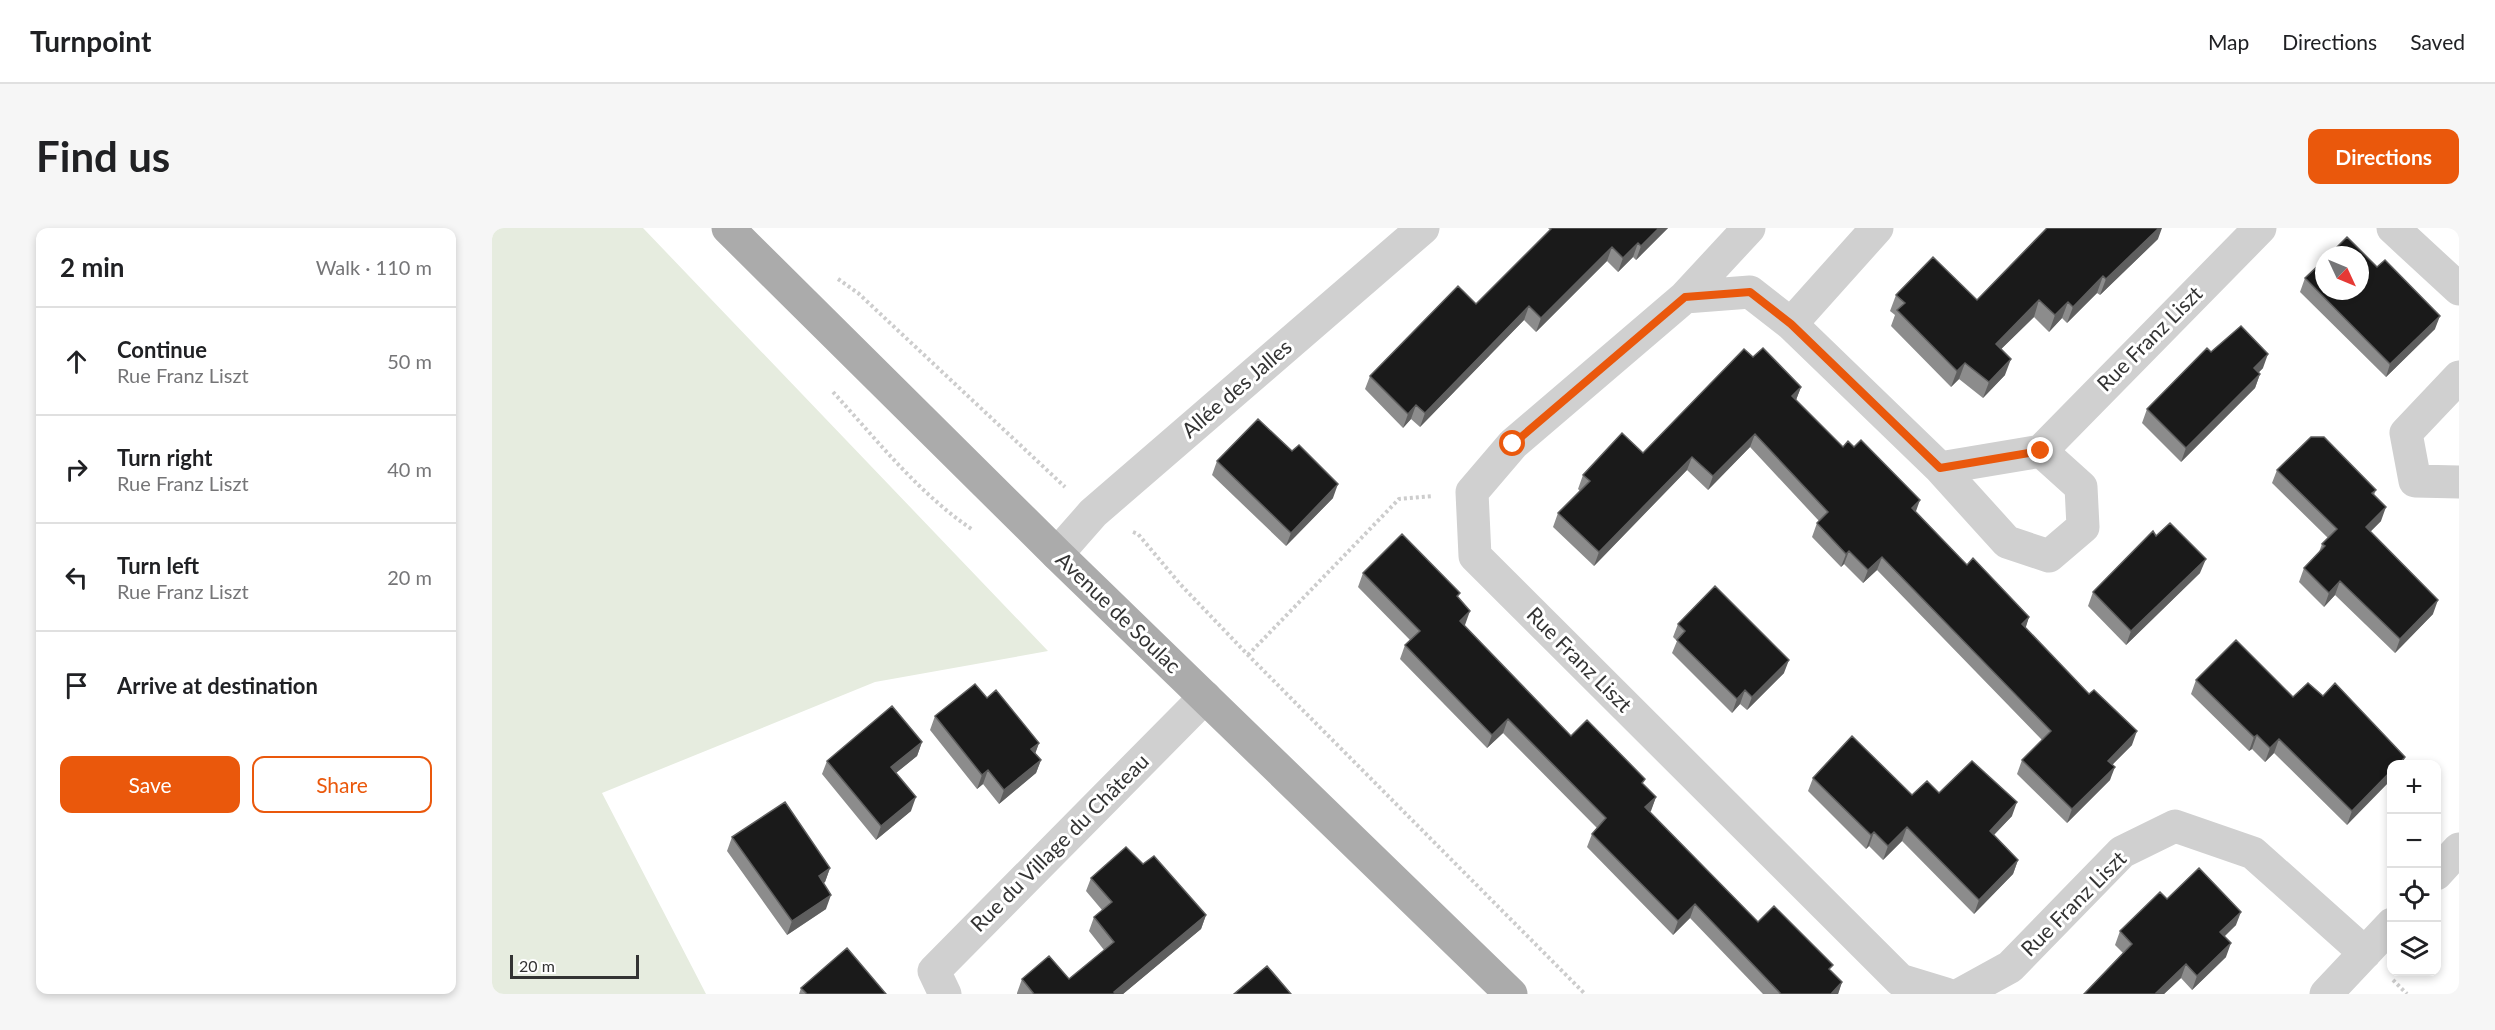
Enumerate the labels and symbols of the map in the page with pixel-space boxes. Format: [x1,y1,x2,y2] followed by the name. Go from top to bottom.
[2315,246,2369,300] north arrow
[2091,280,2207,396] street label: Rue Franz Liszt
[1176,333,1296,442] street label: Allée des Jalles
[1499,430,1525,456] route start
[2027,437,2053,463] route end
[1052,546,1187,678] street label: Avenue de Soulac
[1522,601,1638,717] street label: Rue Franz Liszt
[965,748,1153,936] street label: Rue du Village du Château
[2015,845,2131,961] street label: Rue Franz Liszt
[510,952,639,980] scale bar

